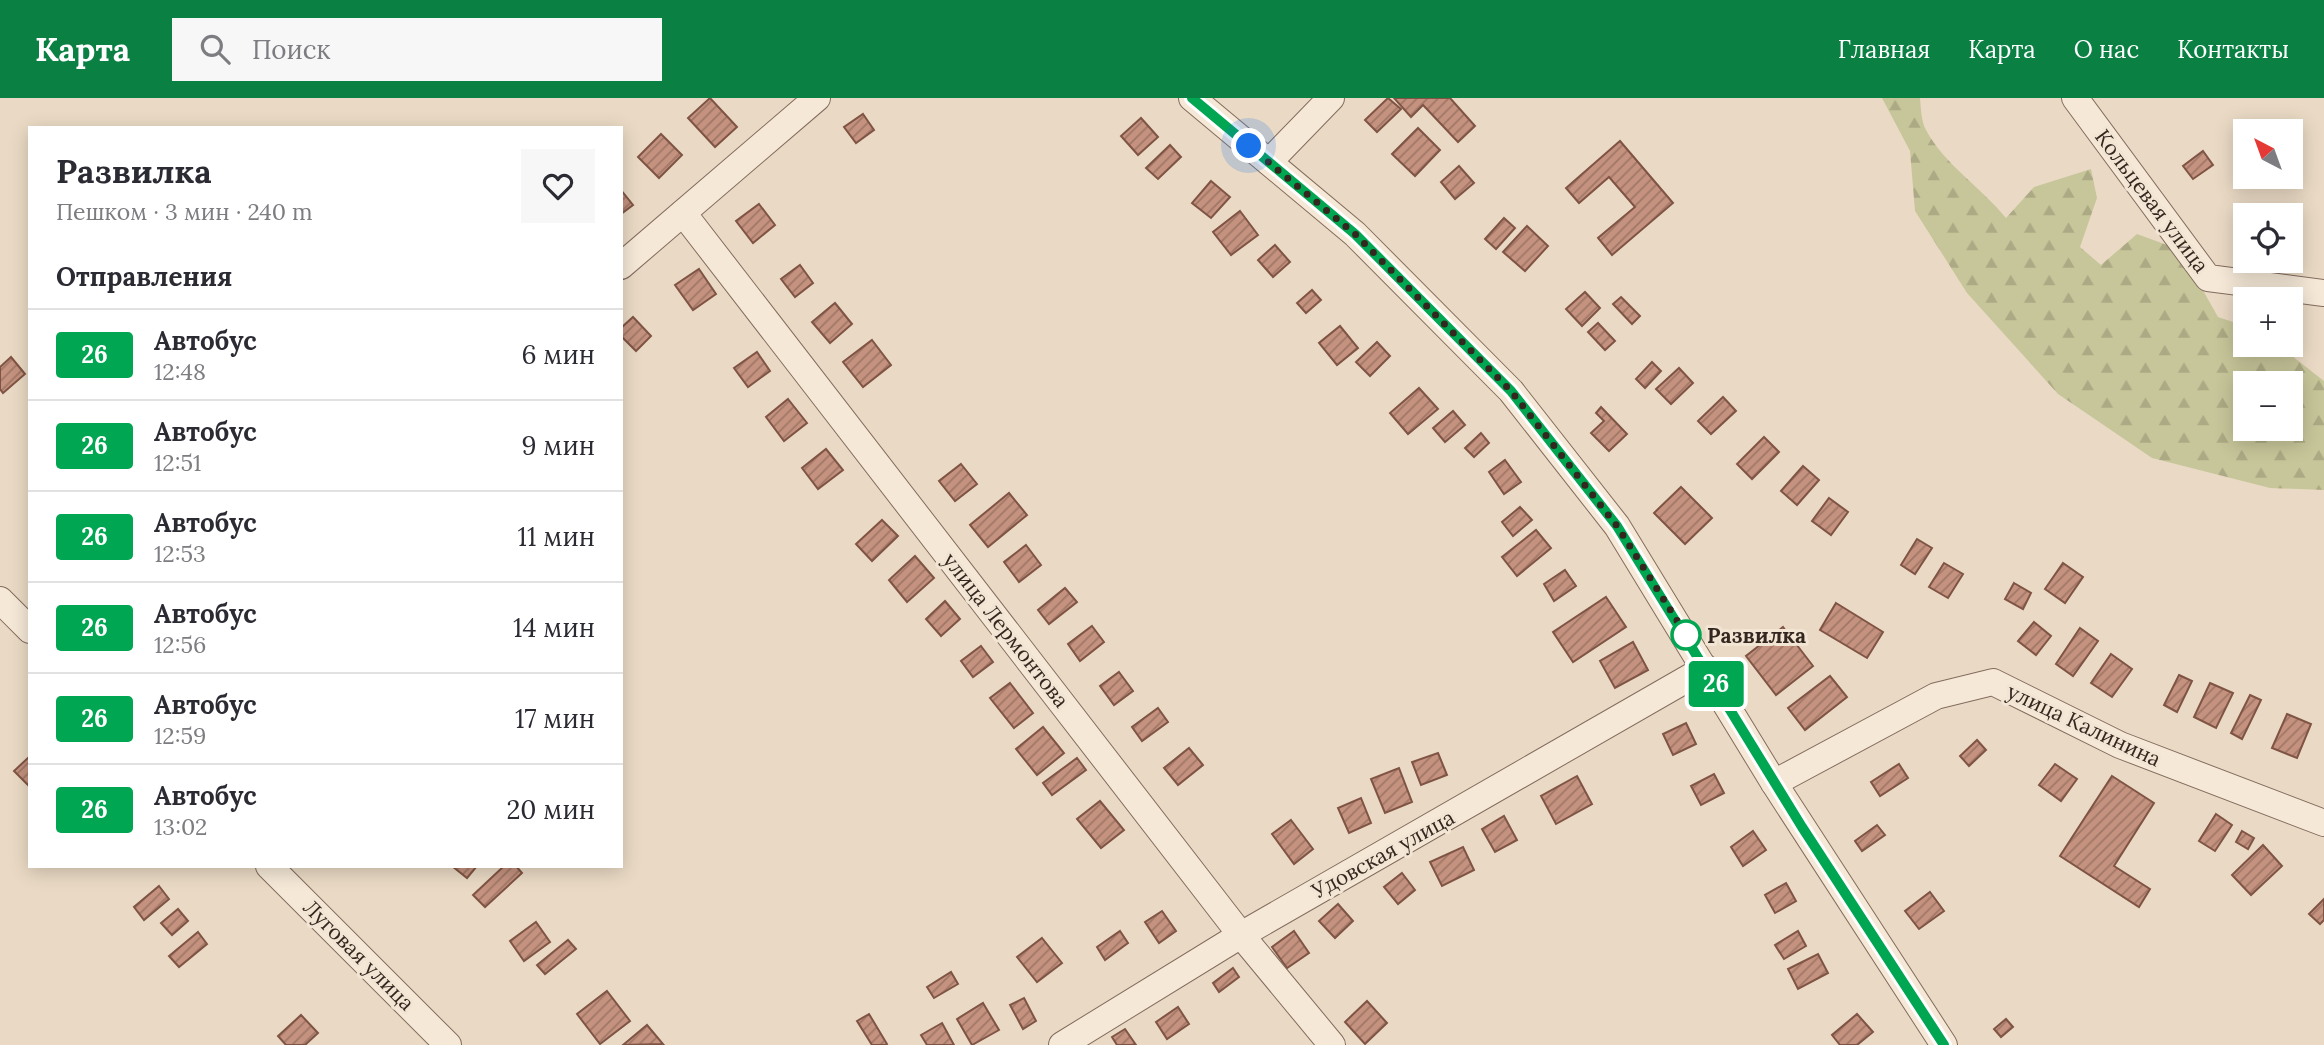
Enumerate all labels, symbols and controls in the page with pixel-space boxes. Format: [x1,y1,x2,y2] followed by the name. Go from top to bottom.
[172,18,662,81] search box
[35,28,130,70] text: Карта
[196,30,234,68] icon: search
[252,33,331,66] text: Поиск
[1838,34,1930,65] text: Главная
[1968,34,2036,65] text: Карта
[2074,34,2139,65] text: О нас
[2177,34,2289,65] text: Контакты
[2233,119,2303,189] north arrow
[2233,119,2303,441] map controls
[2089,124,2215,278] street label: Кольцевая улица
[1231,128,1266,163] your location
[521,149,595,223] button: heart
[56,150,211,192] text: Развилка
[56,197,313,226] text: Пешком · 3 мин · 240 m
[2233,203,2303,273] button: locate
[56,260,232,293] text: Отправления
[2233,287,2303,357] button: +
[154,324,257,357] text: Автобус
[521,338,595,371] text: 6 мин
[81,339,108,370] text: 26
[154,357,206,386] text: 12:48
[2233,371,2303,441] button: −
[154,415,257,448] text: Автобус
[521,429,595,462] text: 9 мин
[81,430,108,461] text: 26
[154,448,201,477] text: 12:51
[154,506,257,539] text: Автобус
[518,520,595,553] text: 11 мин
[81,521,108,552] text: 26
[154,539,206,568] text: 12:53
[937,547,1075,713] street label: улица Лермонтова
[154,597,257,630] text: Автобус
[513,611,595,644] text: 14 мин
[81,612,108,643] text: 26
[1671,620,1701,650] marker: Развилка
[1707,622,1806,649] place label: Развилка
[154,630,206,659] text: 12:56
[1684,661,1748,707] line badge: 26
[1703,668,1729,699] text: 26
[2003,678,2165,773] street label: улица Калинина
[154,688,257,721] text: Автобус
[515,702,595,735] text: 17 мин
[81,703,108,734] text: 26
[154,721,206,750] text: 12:59
[154,779,257,812] text: Автобус
[506,793,595,826] text: 20 мин
[81,794,108,825] text: 26
[1306,804,1459,905] street label: Удовская улица
[154,812,207,841] text: 13:02
[298,894,420,1016] street label: Луговая улица

